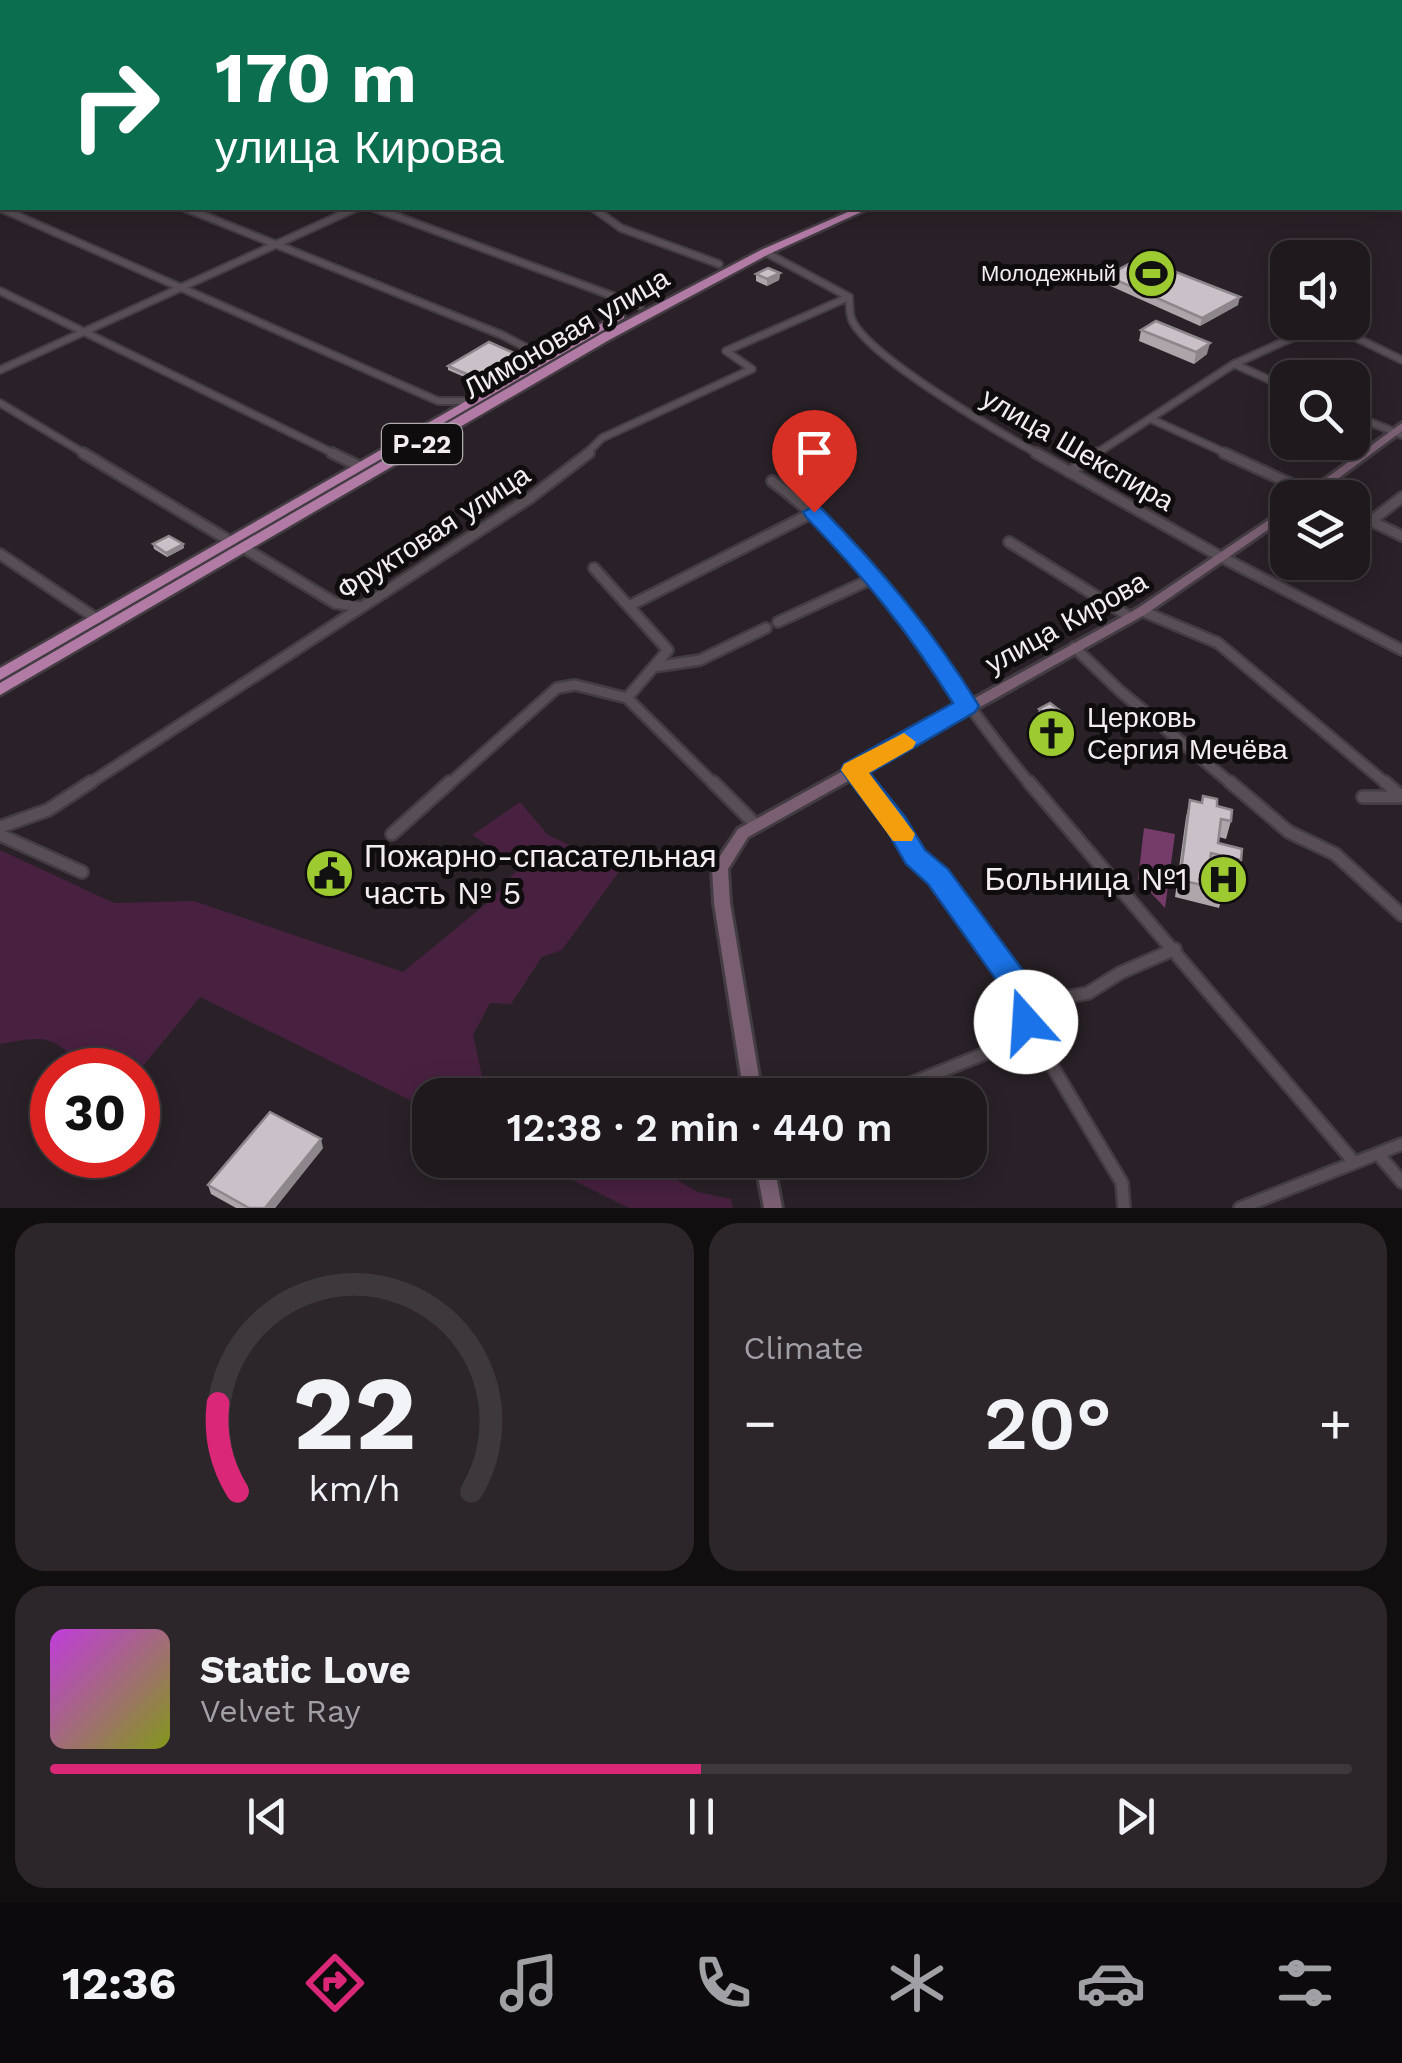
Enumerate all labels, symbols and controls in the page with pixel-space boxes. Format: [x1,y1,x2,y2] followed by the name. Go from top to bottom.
[215,37,417,119] text: 170 m
[50,40,180,170] icon: right
[215,121,504,174] text: улица Кирова
[1270,240,1370,580] map controls
[1270,240,1370,340] button: sound
[1125,247,1177,299] sports icon: Молодежный
[458,261,675,406] street label: Лимоновая улица
[981,261,1116,286] place label: Молодежный
[1270,360,1370,460] button: search
[976,381,1180,518] street label: улица Шекспира
[772,410,857,513] pin
[382,424,462,464] road number: Р-22
[787,425,842,480] icon: arrive
[331,458,536,607] street label: Фруктовая улица
[1270,480,1370,580] button: layers
[980,564,1153,680] street label: улица Кирова
[1087,701,1288,766] place label: Церковь Сергия Мечёва
[1026,707,1078,759] church icon: Церковь Сергия Мечёва
[364,837,717,912] place label: Пожарно-спасательная часть № 5
[303,848,355,900] public building icon: Пожарно-спасательная часть № 5
[1197,853,1249,905] hospital icon: Больница №1
[984,860,1188,898] place label: Больница №1
[974,970,1078,1074] position arrow
[30,1048,160,1178] speed limit sign: 30
[507,1106,892,1150] text: 12:38 · 2 min · 440 m
[744,1329,864,1367] text: Climate
[292,1352,416,1474] text: 22
[984,1379,1112,1467] text: 20°
[744,1391,777,1455] text: −
[1319,1391,1352,1455] text: +
[308,1468,400,1510] text: km/h
[200,1648,411,1692] text: Static Love
[200,1692,361,1730] text: Velvet Ray
[240,1789,295,1844] icon: previous
[674,1789,729,1844] icon: pause
[1108,1789,1163,1844] icon: next
[300,1948,370,2018] icon: directions
[494,1948,564,2018] icon: music
[688,1948,758,2018] icon: phone
[882,1948,952,2018] icon: climate
[1076,1948,1146,2018] icon: car
[1270,1948,1340,2018] icon: filters
[62,1957,176,2010] text: 12:36

